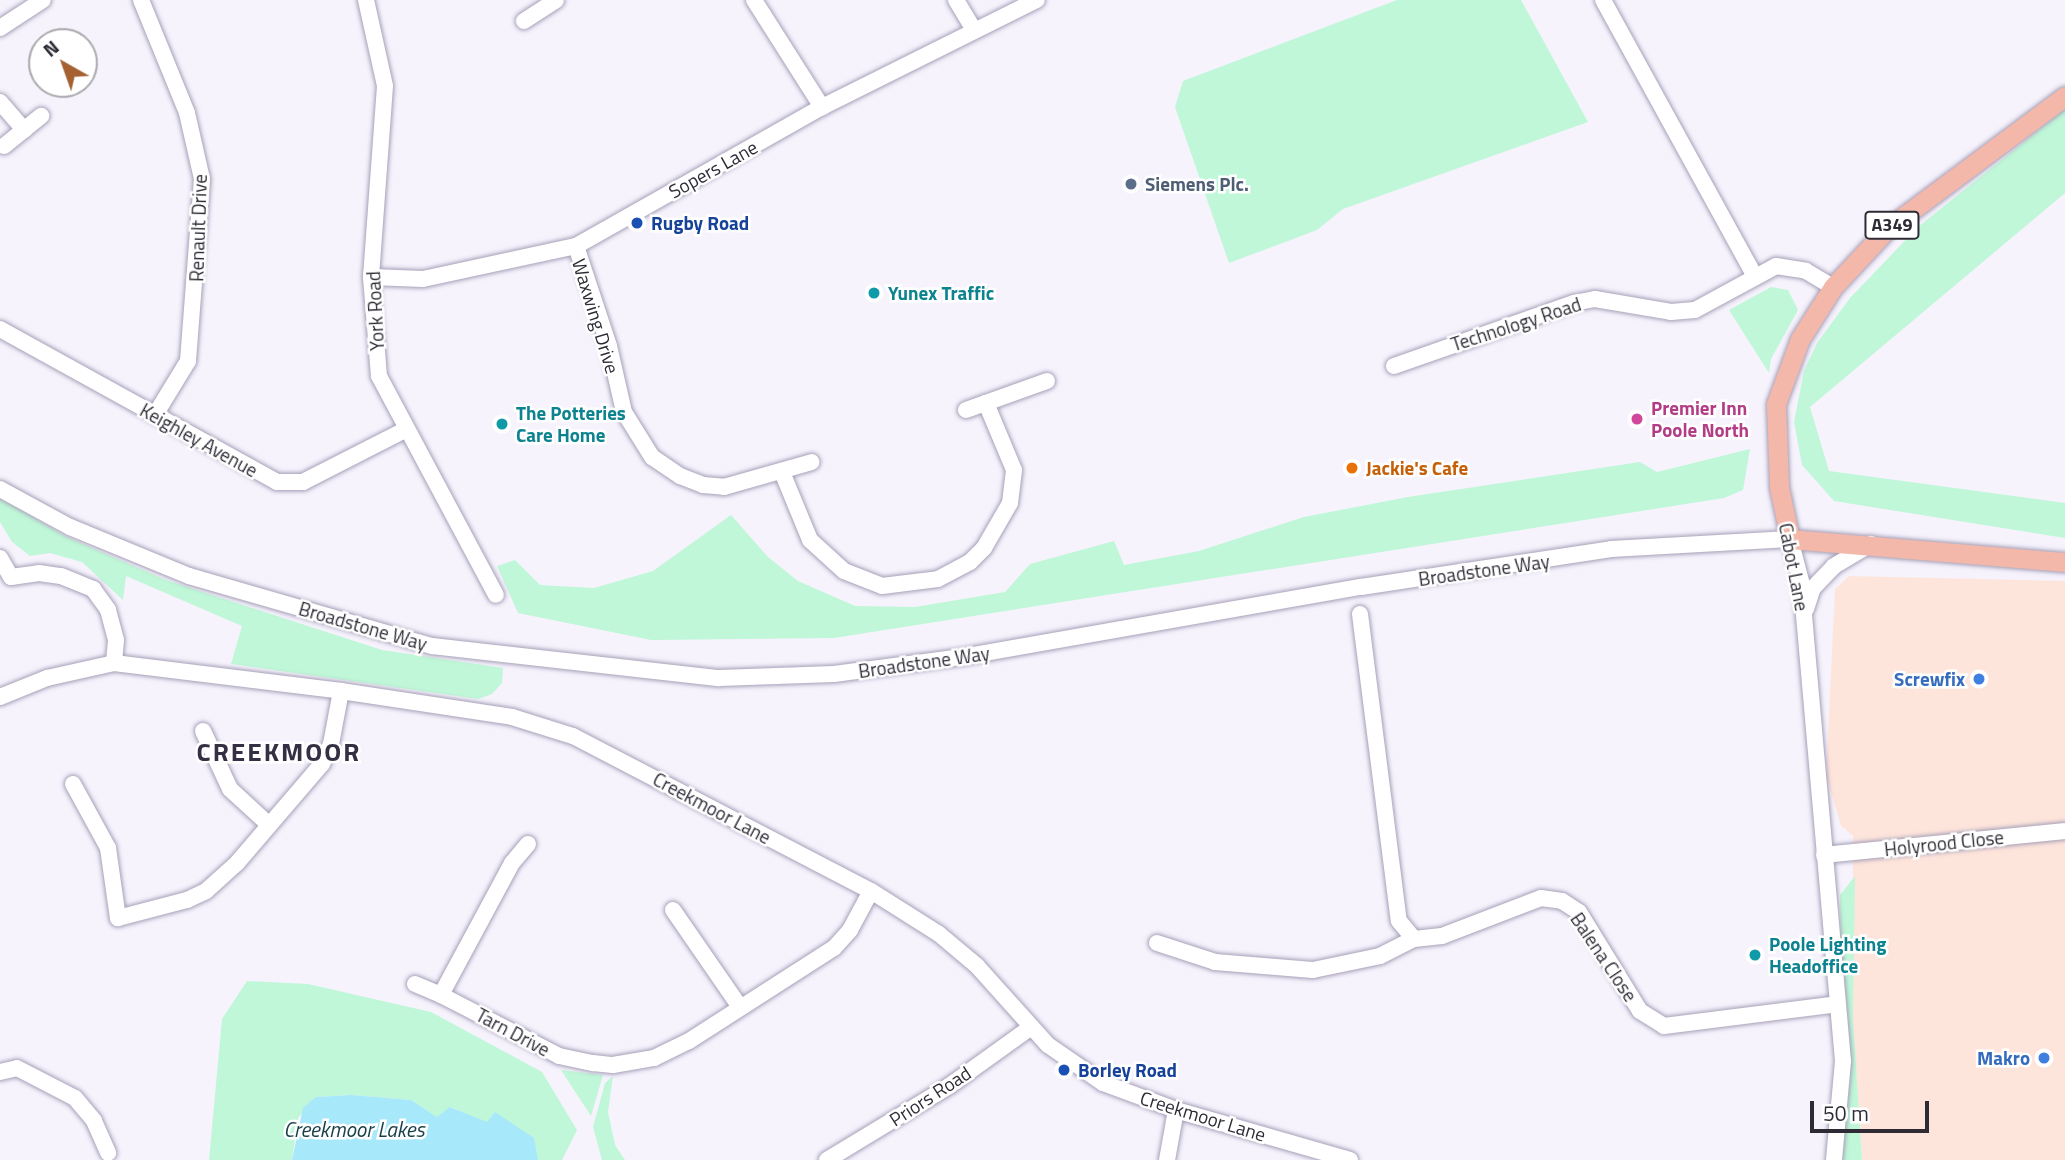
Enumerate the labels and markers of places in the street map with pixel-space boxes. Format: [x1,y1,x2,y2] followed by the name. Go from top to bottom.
[1145,173,1249,195] place label: Siemens Plc.
[1123,176,1139,192] marker: Siemens Plc.
[651,212,749,234] place label: Rugby Road
[629,215,645,231] marker: Rugby Road
[888,282,994,304] place label: Yunex Traffic
[866,285,882,301] marker: Yunex Traffic
[1651,397,1749,441] place label: Premier Inn Poole North
[516,402,626,446] place label: The Potteries Care Home
[1629,411,1645,427] marker: Premier Inn Poole North
[494,416,510,432] marker: The Potteries Care Home
[1366,457,1468,479] place label: Jackie's Cafe
[1344,460,1360,476] marker: Jackie's Cafe
[1894,668,1965,690] place label: Screwfix
[1971,671,1987,687] marker: Screwfix
[1769,933,1886,977] place label: Poole Lighting Headoffice
[1747,947,1763,963] marker: Poole Lighting Headoffice
[1977,1047,2030,1069] place label: Makro
[2036,1050,2052,1066] marker: Makro
[1078,1059,1177,1081] place label: Borley Road
[1056,1062,1072,1078] marker: Borley Road

